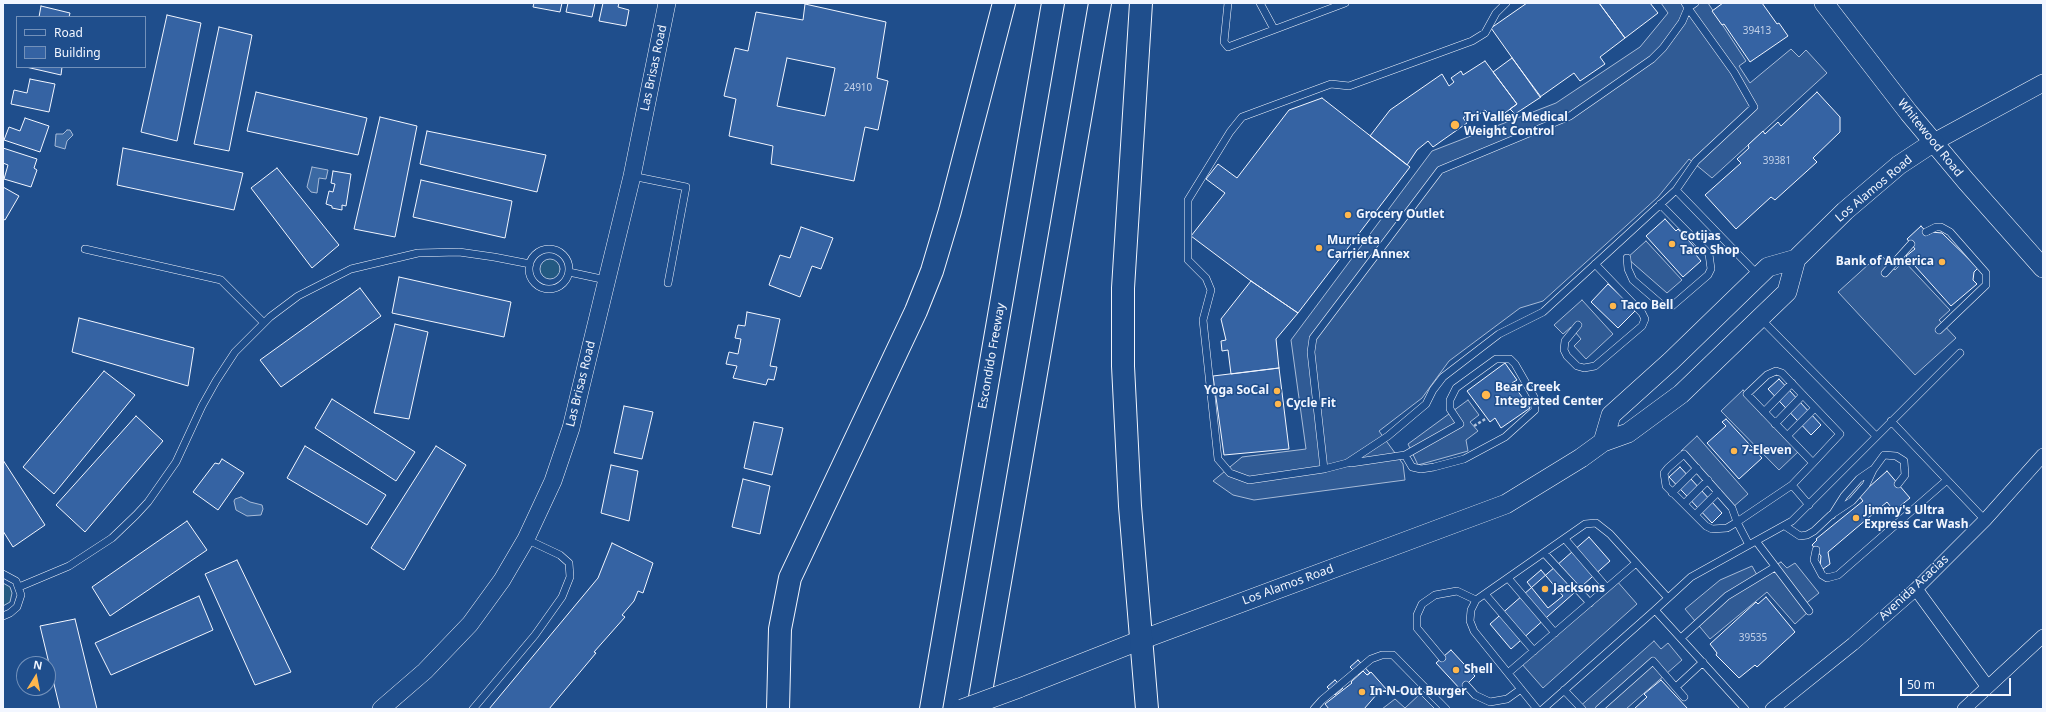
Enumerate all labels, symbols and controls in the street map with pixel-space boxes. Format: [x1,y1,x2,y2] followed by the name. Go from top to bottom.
[16,16,146,68] legend
[54,24,83,41] text: Road
[638,24,670,112] street label: Las Brisas Road
[1743,25,1771,37] house number: 39413
[54,44,101,61] text: Building
[844,82,872,94] house number: 24910
[1894,96,1966,180] street label: Whitewood Road
[1464,111,1568,139] place label: Tri Valley Medical Weight Control
[1449,119,1461,131] marker: Tri Valley Medical Weight Control
[1833,153,1915,225] street label: Los Alamos Road
[1763,155,1791,167] house number: 39381
[1356,208,1444,222] place label: Grocery Outlet
[1343,210,1353,220] marker: Grocery Outlet
[1680,230,1739,258] place label: Cotijas Taco Shop
[1327,234,1410,262] place label: Murrieta Carrier Annex
[1667,239,1677,249] marker: Cotijas Taco Shop
[1314,243,1324,253] marker: Murrieta Carrier Annex
[1836,255,1934,269] place label: Bank of America
[1937,257,1947,267] marker: Bank of America
[1621,299,1673,313] place label: Taco Bell
[1608,301,1618,311] marker: Taco Bell
[976,302,1008,410] street label: Escondido Freeway
[563,340,599,428] street label: Las Brisas Road
[1495,381,1603,409] place label: Bear Creek Integrated Center
[1204,384,1269,398] place label: Yoga SoCal
[1272,386,1282,396] marker: Yoga SoCal
[1480,389,1492,401] marker: Bear Creek Integrated Center
[1286,397,1336,411] place label: Cycle Fit
[1273,399,1283,409] marker: Cycle Fit
[1742,444,1792,458] place label: 7-Eleven
[1729,446,1739,456] marker: 7-Eleven
[1864,504,1968,532] place label: Jimmy's Ultra Express Car Wash
[1851,513,1861,523] marker: Jimmy's Ultra Express Car Wash
[1876,552,1952,624] street label: Avenida Acacias
[1240,562,1336,608] street label: Los Alamos Road
[1553,582,1605,596] place label: Jacksons
[1540,584,1550,594] marker: Jacksons
[1739,632,1767,644] house number: 39535
[16,656,56,696] north arrow
[32,657,44,673] text: N
[1464,663,1493,677] place label: Shell
[1451,665,1461,675] marker: Shell
[1902,670,2013,696] scale bar
[1907,676,1935,693] text: 50 m
[1370,685,1467,699] place label: In-N-Out Burger
[1357,687,1367,697] marker: In-N-Out Burger

